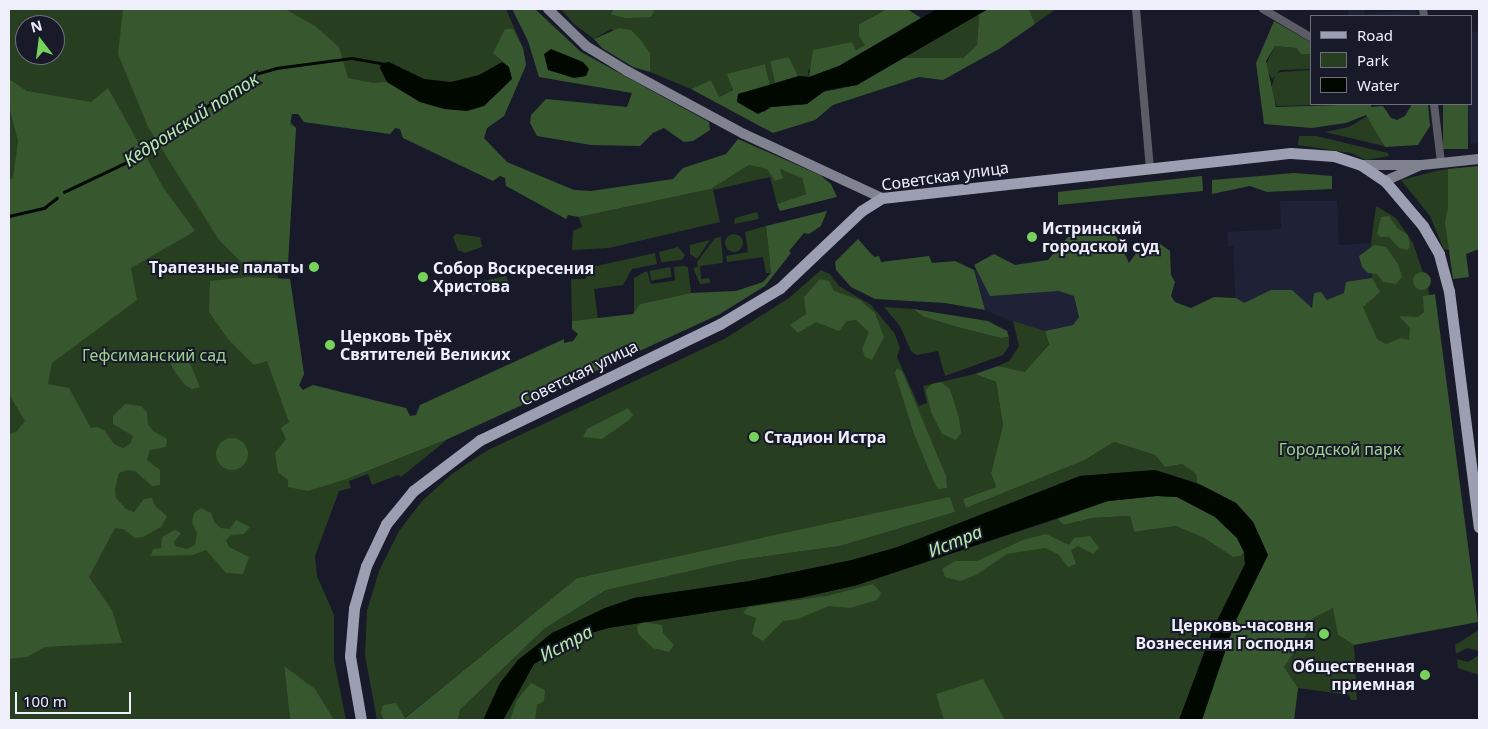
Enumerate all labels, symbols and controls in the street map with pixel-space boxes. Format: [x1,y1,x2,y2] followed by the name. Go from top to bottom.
[15,15,65,65] north arrow
[28,15,44,37] text: N
[1310,15,1473,105] legend
[1357,25,1393,45] text: Road
[1357,50,1389,70] text: Park
[119,67,263,171] water label: Кедронский поток
[1357,75,1399,95] text: Water
[880,158,1010,194] street label: Советская улица
[1042,218,1159,256] place label: Истринский городской суд
[1026,231,1038,243] marker: Истринский городской суд
[149,257,304,277] place label: Трапезные палаты
[433,258,594,296] place label: Собор Воскресения Христова
[308,261,320,273] marker: Трапезные палаты
[417,271,429,283] marker: Собор Воскресения Христова
[340,326,510,364] place label: Церковь Трёх Святителей Великих
[517,336,641,410] street label: Советская улица
[324,339,336,351] marker: Церковь Трёх Святителей Великих
[82,345,226,365] park label: Гефсиманский сад
[764,427,886,447] place label: Стадион Истра
[748,431,760,443] marker: Стадион Истра
[1279,439,1401,459] park label: Городской парк
[925,520,985,562] water label: Истра
[1135,615,1314,653] place label: Церковь-часовня Вознесения Господня
[536,620,596,666] water label: Истра
[1318,628,1330,640] marker: Церковь-часовня Вознесения Господня
[1292,656,1415,694] place label: Общественная приемная
[1419,669,1431,681] marker: Общественная приемная
[18,682,134,714] scale bar
[23,691,67,711] text: 100 m

